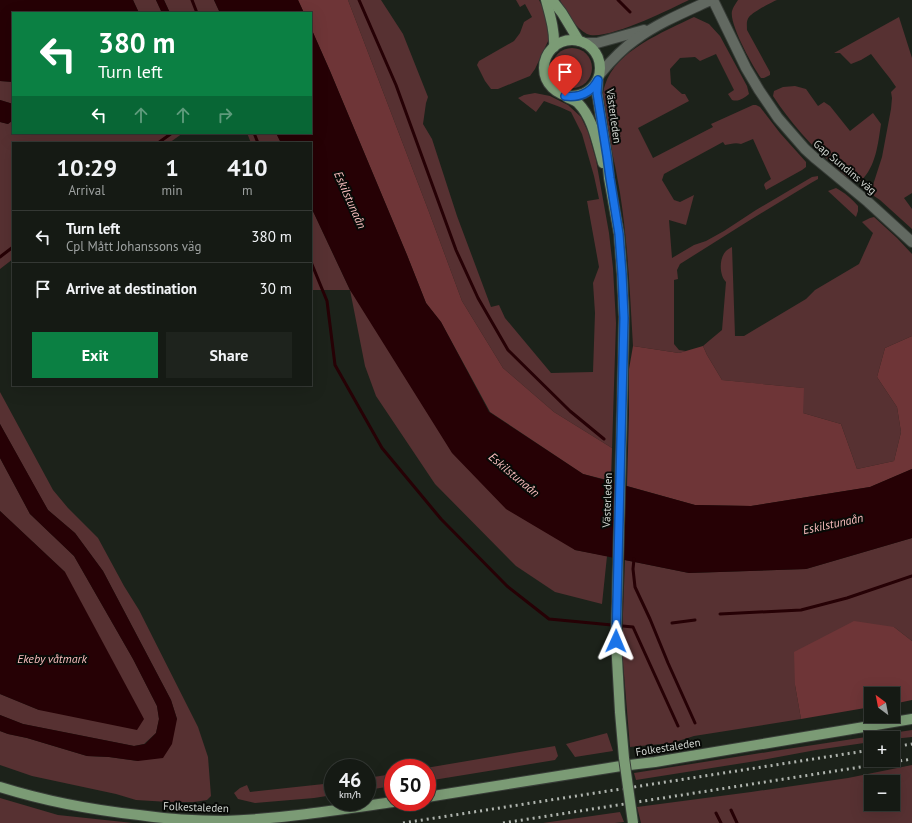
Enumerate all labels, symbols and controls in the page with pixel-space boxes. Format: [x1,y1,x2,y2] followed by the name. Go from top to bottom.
[98,24,175,61] text: 380 m
[32,28,84,80] icon: left
[548,55,582,96] pin
[98,60,163,83] text: Turn left
[554,61,576,83] icon: arrive
[603,87,625,144] street label: Västerleden
[88,104,110,126] icon: left
[130,104,152,126] icon: ahead
[172,104,194,126] icon: ahead
[214,104,236,126] icon: right
[811,137,879,197] street label: Gap Sundins väg
[56,152,117,183] text: 10:29
[165,152,179,183] text: 1
[227,152,268,183] text: 410
[331,169,370,231] water label: Eskilstunaån
[69,182,105,199] text: Arrival
[161,182,183,199] text: min
[242,182,253,199] text: m
[66,219,120,238] text: Turn left
[32,226,54,248] icon: left
[251,227,292,246] text: 380 m
[66,238,201,255] text: Cpl Mått Johanssons väg
[32,278,54,300] icon: arrive
[66,279,197,298] text: Arrive at destination
[259,279,292,298] text: 30 m
[32,332,158,378] button: Exit
[166,332,292,378] button: Share
[486,449,543,500] water label: Eskilstunaån
[599,472,615,529] street label: Västerleden
[801,510,865,537] water label: Eskilstunaån
[595,620,637,662] position arrow
[17,651,87,666] water label: Ekeby våtmark
[864,687,900,723] north arrow
[864,687,900,811] map controls
[864,731,900,767] button: +
[634,735,702,759] street label: Folkestaleden
[384,759,436,811] speed limit sign: 50
[339,767,361,793] text: 46
[864,775,900,811] button: −
[339,788,361,801] text: km/h
[163,799,229,815] street label: Folkestaleden

